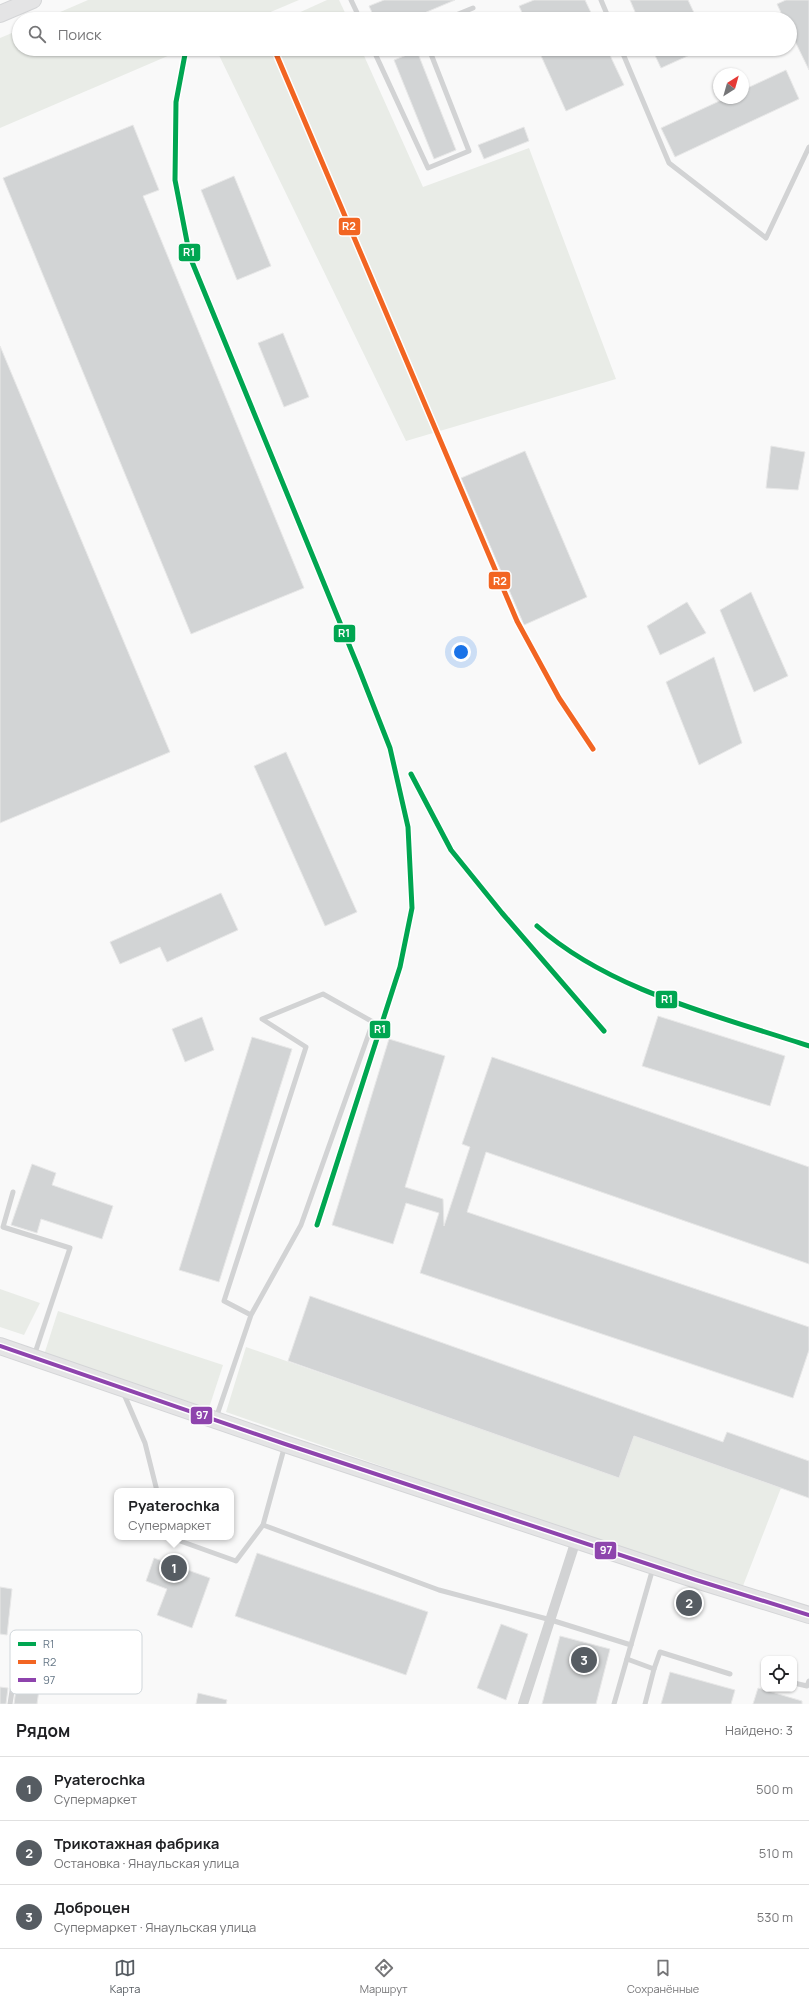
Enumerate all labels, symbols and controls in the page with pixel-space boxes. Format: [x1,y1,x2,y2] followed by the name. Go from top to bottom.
[12,12,797,56] search box
[26,23,48,45] icon: search
[58,24,102,45] text: Поиск
[713,68,749,104] north arrow
[338,217,361,236] line badge: R2
[342,218,356,233] text: R2
[178,243,201,262] line badge: R1
[183,244,195,259] text: R1
[488,571,511,590] line badge: R2
[493,573,507,588] text: R2
[333,624,356,643] line badge: R1
[338,625,350,640] text: R1
[451,642,471,662] your location
[655,990,678,1009] line badge: R1
[661,991,673,1006] text: R1
[369,1020,391,1039] line badge: R1
[374,1021,386,1036] text: R1
[190,1406,213,1425] line badge: 97
[196,1407,208,1422] text: 97
[114,1488,234,1540] popup
[128,1495,220,1516] text: Pyaterochka
[128,1516,211,1534] text: Супермаркет
[594,1541,617,1560] line badge: 97
[600,1542,612,1557] text: 97
[161,1553,187,1583] pin: 1
[676,1588,702,1618] pin: 2
[10,1630,142,1694] legend
[43,1636,54,1651] text: R1
[571,1645,597,1675] pin: 3
[43,1654,56,1669] text: R2
[761,1656,797,1692] map controls
[761,1656,797,1692] button: locate
[43,1672,55,1687] text: 97
[16,1719,70,1742] text: Рядом
[725,1721,793,1739] text: Найдено: 3
[54,1769,145,1790] text: Pyaterochka
[26,1780,32,1798] text: 1
[756,1780,793,1798] text: 500 m
[54,1790,137,1808] text: Супермаркет
[54,1833,219,1854] text: Трикотажная фабрика
[25,1844,33,1862] text: 2
[759,1844,793,1862] text: 510 m
[54,1854,239,1872] text: Остановка · Янаульская улица
[54,1897,130,1918] text: Доброцен
[25,1908,33,1926] text: 3
[757,1908,793,1926] text: 530 m
[54,1918,256,1936] text: Супермаркет · Янаульская улица
[110,1957,140,1996] tab: Карта
[360,1957,408,1996] tab: Маршрут
[627,1957,699,1996] tab: Сохранённые

